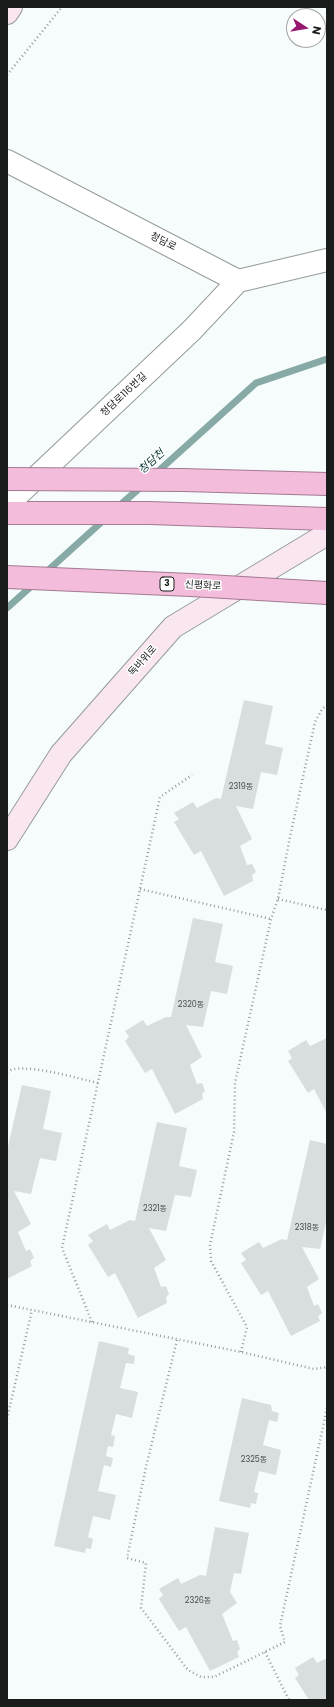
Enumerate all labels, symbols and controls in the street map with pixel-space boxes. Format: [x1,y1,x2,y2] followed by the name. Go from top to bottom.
[286,8,326,48] north arrow
[308,25,325,36] text: N
[148,230,178,254] street label: 청담로
[98,371,150,419] street label: 청담로116번길
[136,447,168,477] water label: 청담천
[160,577,174,591] road number: 3
[184,579,222,593] street label: 신평화로
[126,643,160,679] street label: 독바위로
[229,782,253,792] house number: 2319동
[178,1000,204,1010] house number: 2320동
[143,1204,167,1214] house number: 2321동
[295,1223,319,1233] house number: 2318동
[241,1455,267,1465] house number: 2325동
[185,1596,211,1606] house number: 2326동

